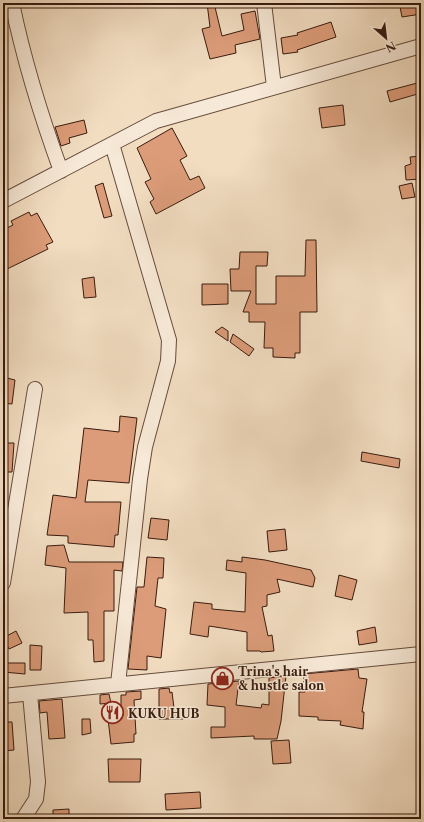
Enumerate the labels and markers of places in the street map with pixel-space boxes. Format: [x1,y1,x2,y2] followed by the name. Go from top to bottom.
[238,664,325,693] place label: Trina's hair & hustle salon
[210,665,236,691] shop icon: Trina's hair & hustle salon
[100,700,126,726] restaurant icon: KUKU HUB
[128,706,199,721] place label: KUKU HUB

